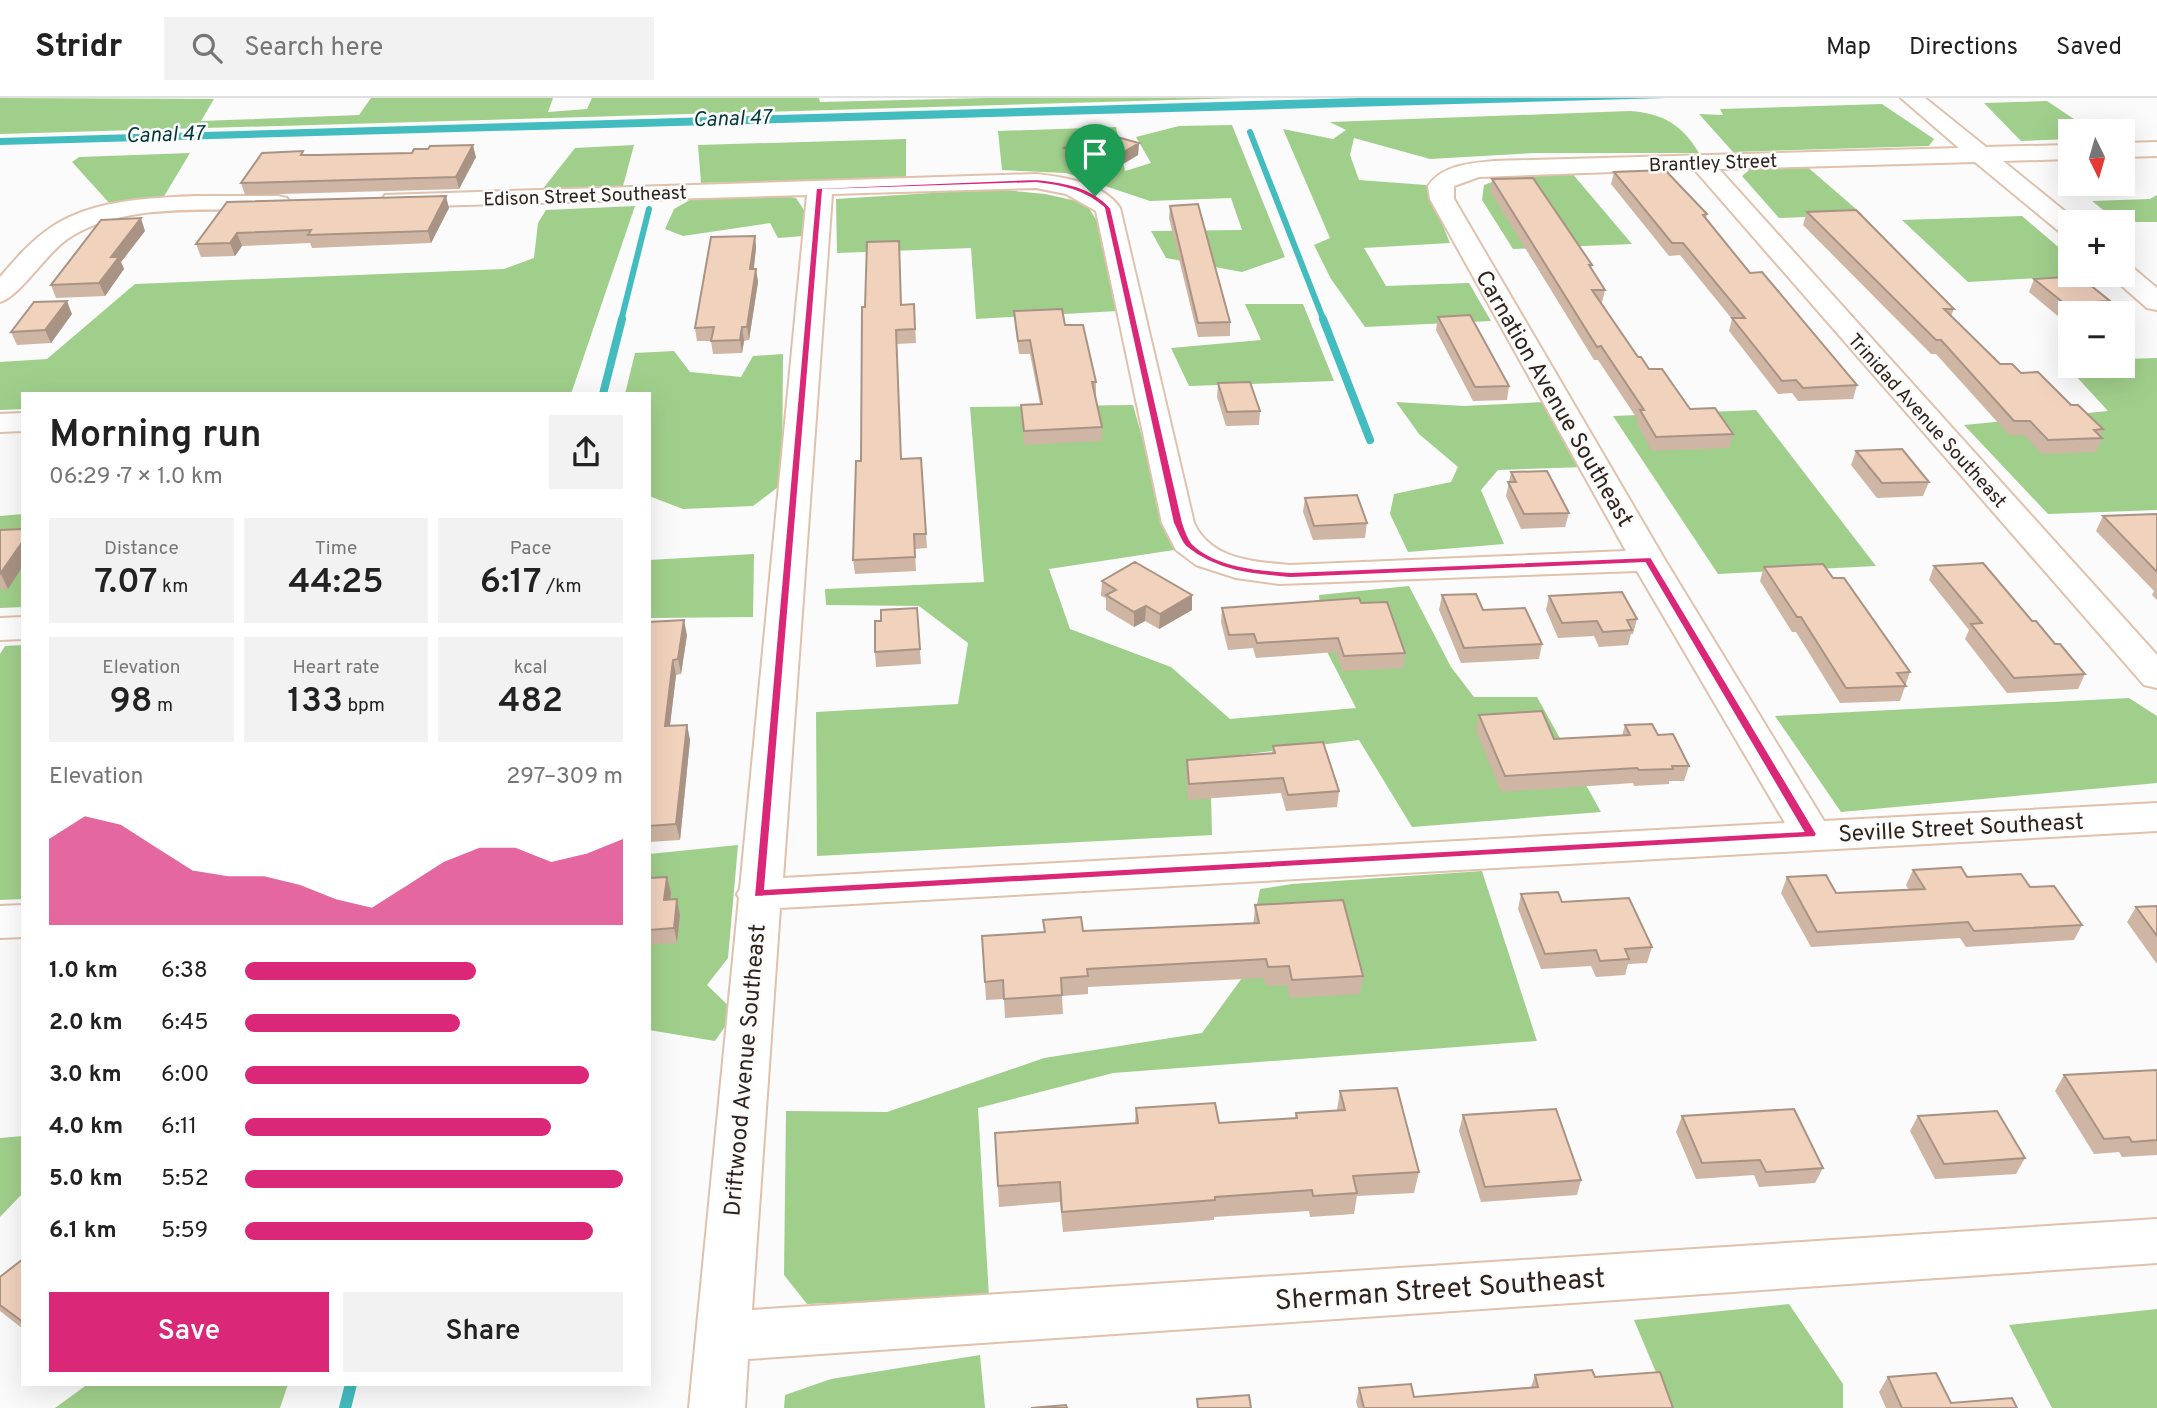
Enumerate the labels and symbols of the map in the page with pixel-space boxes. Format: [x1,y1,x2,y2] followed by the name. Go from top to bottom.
[692,105,774,134] water label: Canal 47
[2058,119,2135,196] north arrow
[125,121,207,150] water label: Canal 47
[1065,124,1125,196] pin
[1648,150,1778,178] street label: Brantley Street
[483,181,687,213] street label: Edison Street Southeast
[1467,266,1638,533] street label: Carnation Avenue Southeast
[1842,329,2011,514] street label: Trinidad Avenue Southeast
[1838,809,2085,850] street label: Seville Street Southeast
[719,923,774,1218] street label: Driftwood Avenue Southeast
[1274,1261,1607,1320] street label: Sherman Street Southeast

